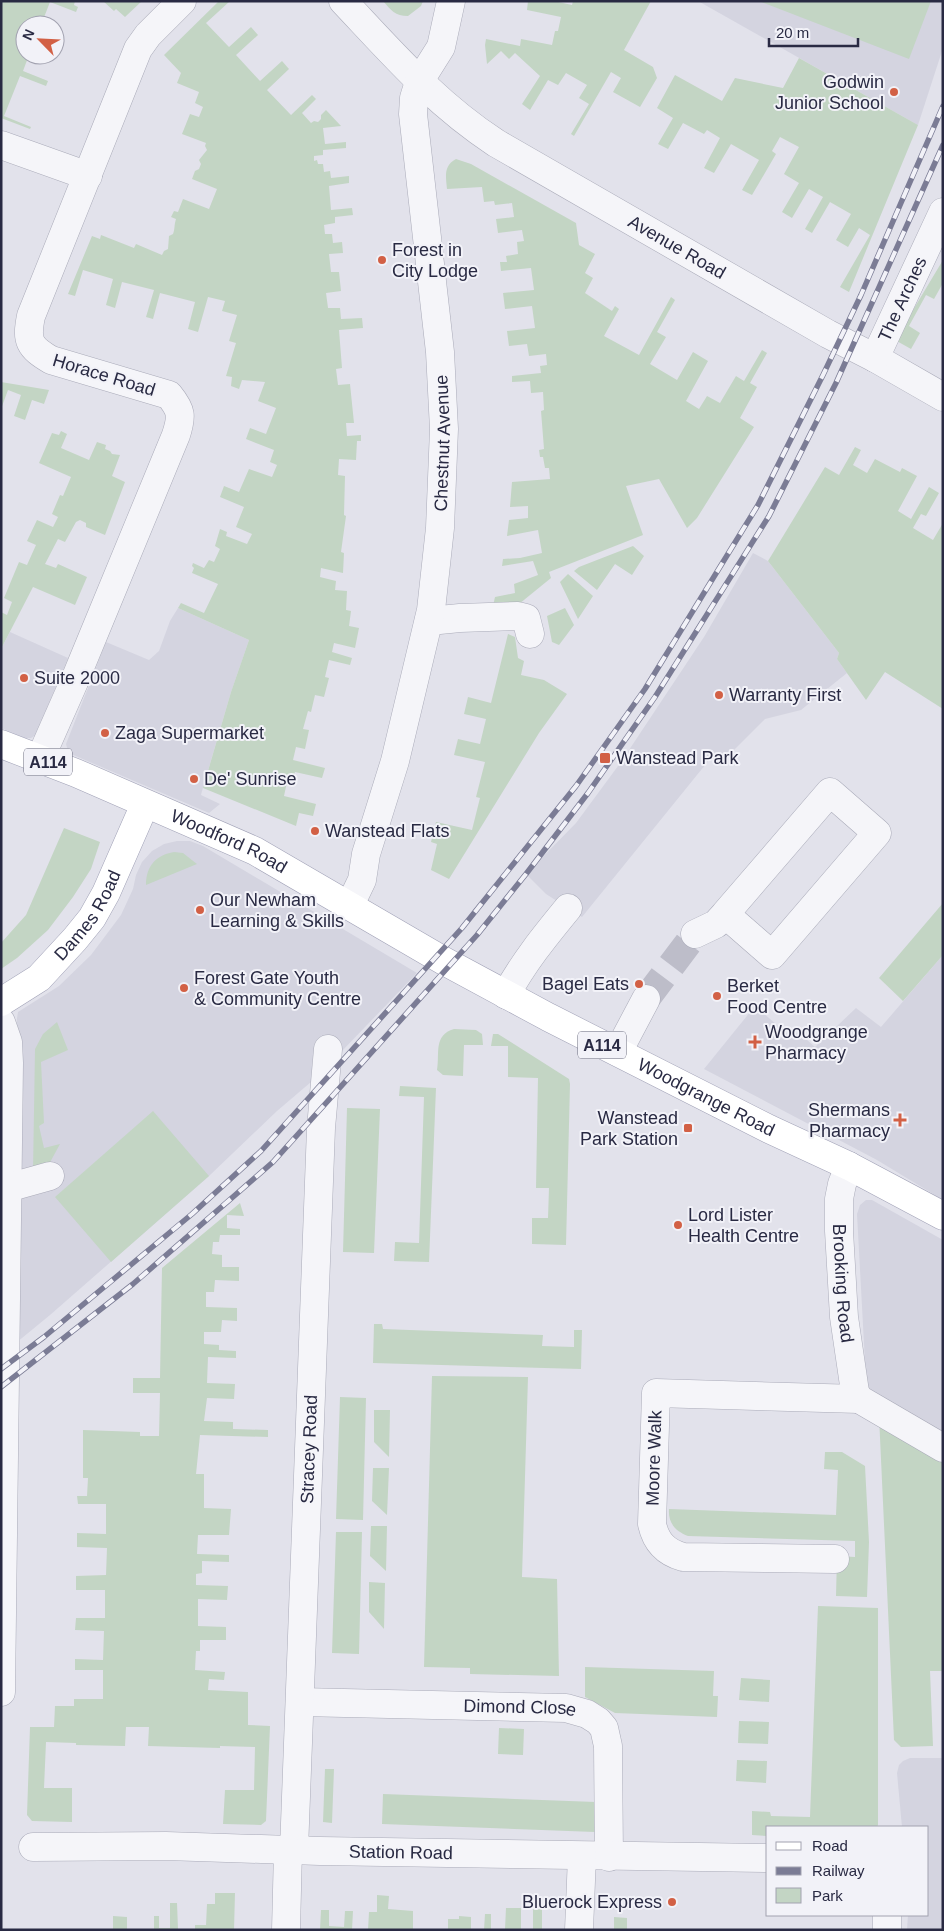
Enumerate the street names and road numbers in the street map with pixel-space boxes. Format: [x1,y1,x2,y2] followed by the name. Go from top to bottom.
[625,211,729,283] street label: Avenue Road
[874,254,931,345] street label: The Arches
[50,350,158,400] street label: Horace Road
[431,374,454,512] street label: Chestnut Avenue
[24,749,72,776] road number: A114
[168,806,290,877] street label: Woodford Road
[50,867,125,965] street label: Dames Road
[578,1032,626,1058] road number: A114
[635,1054,778,1140] street label: Woodgrange Road
[829,1224,858,1344] street label: Brooking Road
[297,1394,321,1504] street label: Stracey Road
[643,1409,665,1506] street label: Moore Walk
[463,1696,579,1720] street label: Dimond Close
[349,1841,453,1863] street label: Station Road

